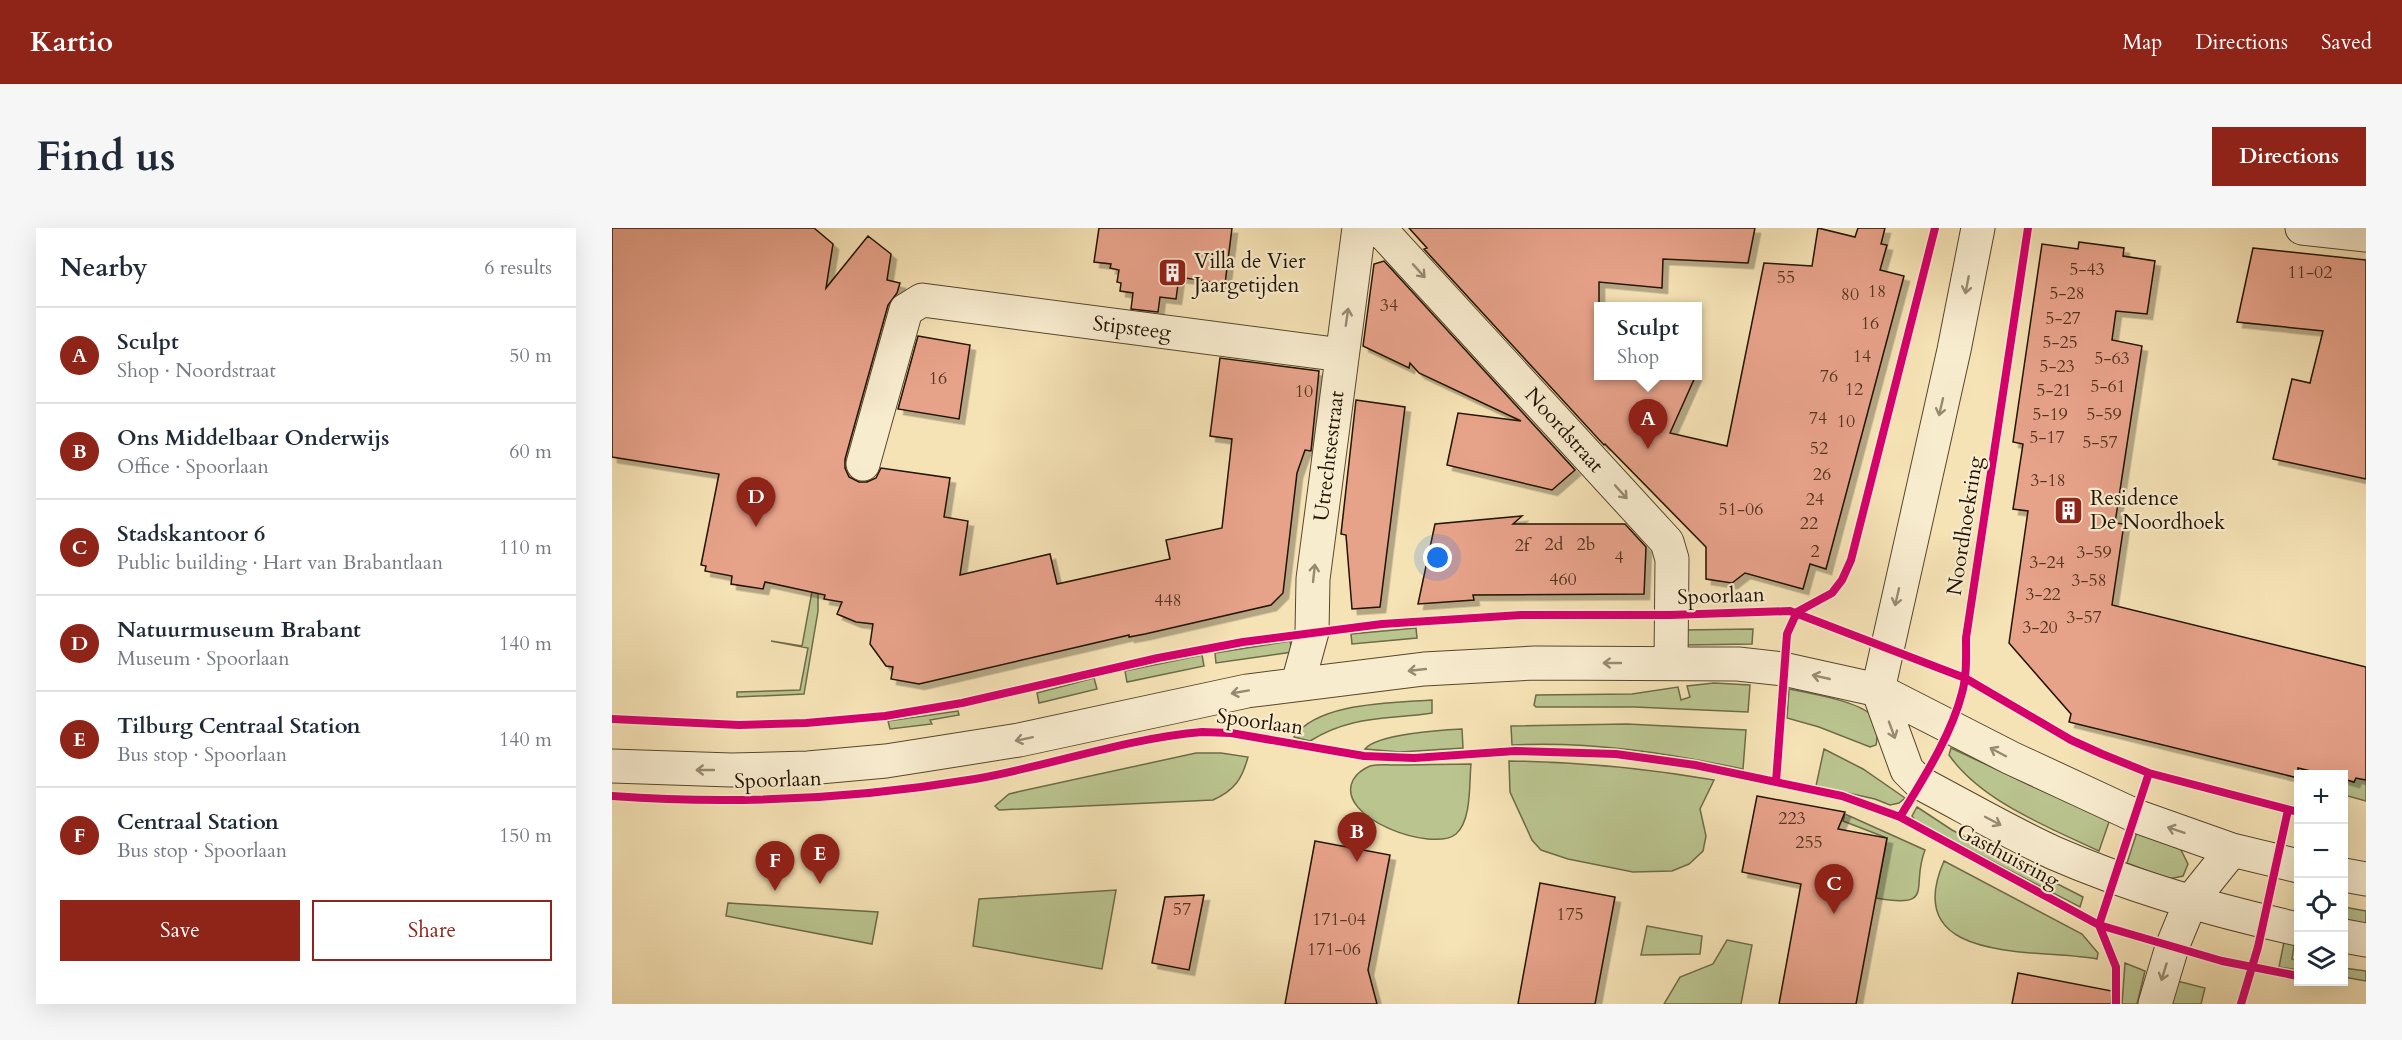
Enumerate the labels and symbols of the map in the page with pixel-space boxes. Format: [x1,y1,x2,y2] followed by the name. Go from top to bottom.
[1191,247,1306,300] place label: Villa de Vier Jaargetijden
[1157,257,1189,289] building icon: Villa de Vier Jaargetijden
[2069,257,2105,282] house number: 5-43
[2288,260,2332,285] house number: 11-02
[1412,263,1426,278] one-way arrow
[1777,265,1795,290] house number: 55
[1961,275,1972,295] one-way arrow
[1868,279,1886,304] house number: 18
[2049,281,2085,306] house number: 5-28
[1841,282,1859,307] house number: 80
[1380,293,1398,318] house number: 34
[2045,306,2081,331] house number: 5-27
[1341,308,1352,328] one-way arrow
[1091,309,1173,347] street label: Stipsteeg
[1861,311,1879,336] house number: 16
[2042,330,2078,355] house number: 5-25
[1853,344,1871,369] house number: 14
[2094,346,2130,371] house number: 5-63
[2039,354,2075,379] house number: 5-23
[1820,364,1838,389] house number: 76
[929,366,947,391] house number: 16
[2090,374,2126,399] house number: 5-61
[1845,377,1863,402] house number: 12
[2036,378,2072,403] house number: 5-21
[1295,379,1313,404] house number: 10
[1518,381,1610,479] street label: Noordstraat
[1307,389,1351,523] street label: Utrechtsestraat
[1935,397,1946,416] one-way arrow
[1628,400,1668,449] pin: A
[2032,402,2068,427] house number: 5-19
[2086,402,2122,427] house number: 5-59
[1809,406,1827,431] house number: 74
[1837,409,1855,434] house number: 10
[2029,425,2065,450] house number: 5-17
[2082,430,2118,455] house number: 5-57
[1810,436,1828,461] house number: 52
[1940,454,1990,598] street label: Noordhoekring
[1813,462,1831,487] house number: 26
[2030,468,2066,493] house number: 3-18
[736,478,776,527] pin: D
[2090,484,2226,537] place label: Residence De Noordhoek
[1614,485,1628,500] one-way arrow
[1806,487,1824,512] house number: 24
[2053,494,2085,526] building icon: Residence De Noordhoek
[1719,497,1763,522] house number: 51-06
[1800,511,1818,536] house number: 22
[1545,532,1564,557] house number: 2d
[1577,532,1595,557] house number: 2b
[1515,533,1533,558] house number: 2f
[1810,539,1820,564] house number: 2
[2076,540,2112,565] house number: 3-59
[1423,543,1452,572] your location
[1614,545,1624,570] house number: 4
[2029,550,2065,575] house number: 3-24
[1309,564,1320,584] one-way arrow
[1549,567,1577,592] house number: 460
[2071,568,2107,593] house number: 3-58
[1677,580,1765,612] street label: Spoorlaan
[2025,582,2061,607] house number: 3-22
[1154,588,1182,613] house number: 448
[1891,588,1903,607] one-way arrow
[2066,605,2102,630] house number: 3-57
[2022,615,2058,640] house number: 3-20
[1603,657,1623,668] one-way arrow
[1408,665,1428,676] one-way arrow
[1812,671,1831,683] one-way arrow
[1231,687,1251,698] one-way arrow
[1215,702,1305,742] street label: Spoorlaan
[1888,720,1899,739] one-way arrow
[1015,734,1034,746] one-way arrow
[1990,746,2007,758] one-way arrow
[695,764,715,776] one-way arrow
[734,764,822,796] street label: Spoorlaan
[1778,806,1806,831] house number: 223
[1338,812,1376,862] pin: B
[1983,815,2001,827] one-way arrow
[1951,817,2065,895] street label: Gasthuisring
[2168,824,2186,835] one-way arrow
[1795,830,1823,855] house number: 255
[800,834,840,884] pin: E
[756,842,794,891] pin: F
[1814,864,1854,914] pin: C
[1173,897,1191,922] house number: 57
[1556,902,1584,927] house number: 175
[1312,907,1366,932] house number: 171-04
[1307,937,1361,962] house number: 171-06
[2158,962,2169,981] one-way arrow

